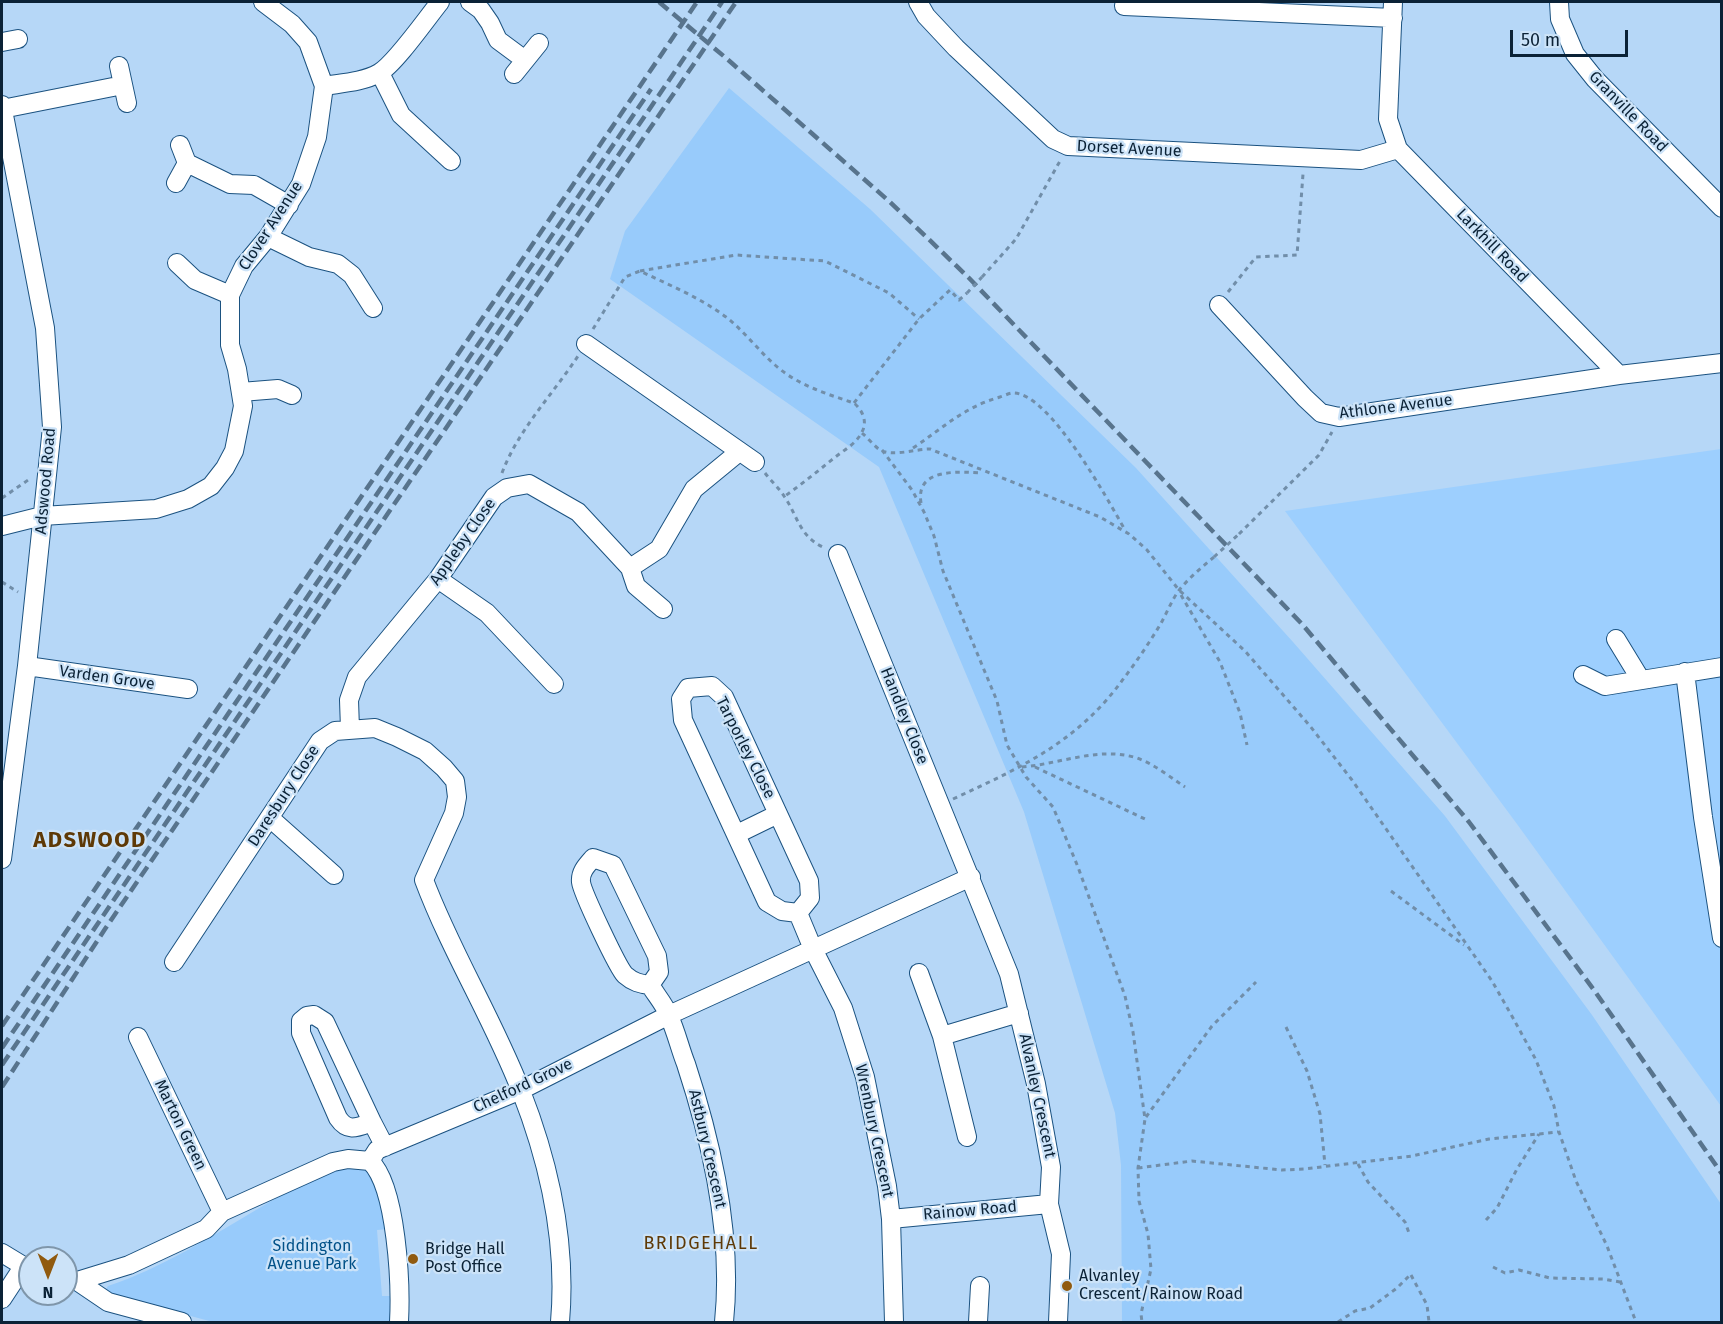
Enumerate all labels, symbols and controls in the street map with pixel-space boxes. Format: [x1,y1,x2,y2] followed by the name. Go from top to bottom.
[1513,18,1632,56] scale bar
[1521,29,1560,51] text: 50 m
[1585,67,1671,157] street label: Granville Road
[1076,137,1182,161] street label: Dorset Avenue
[235,178,307,274] street label: Clover Avenue
[1452,205,1532,287] street label: Larkhill Road
[1338,391,1454,423] street label: Athlone Avenue
[32,427,60,535] street label: Adswood Road
[426,495,500,589] street label: Appleby Close
[58,662,156,694] street label: Varden Grove
[876,665,932,767] street label: Handley Close
[711,694,779,802] street label: Tarporley Close
[244,742,324,850] street label: Daresbury Close
[33,828,147,854] district label: ADSWOOD
[1014,1032,1060,1160] street label: Alvanley Crescent
[470,1055,576,1117] street label: Chelford Grove
[850,1063,898,1199] street label: Wrenbury Crescent
[150,1077,210,1173] street label: Marton Green
[684,1088,730,1210] street label: Astbury Crescent
[922,1197,1018,1225] street label: Rainow Road
[643,1233,759,1255] district label: BRIDGEHALL
[268,1237,356,1275] park label: Siddington Avenue Park
[425,1240,505,1278] place label: Bridge Hall Post Office
[18,1246,78,1306] north arrow
[406,1252,420,1266] marker: Bridge Hall Post Office
[1079,1267,1243,1305] place label: Alvanley Crescent/Rainow Road
[1060,1279,1074,1293] marker: Alvanley Crescent/Rainow Road
[43,1283,53,1302] text: N

